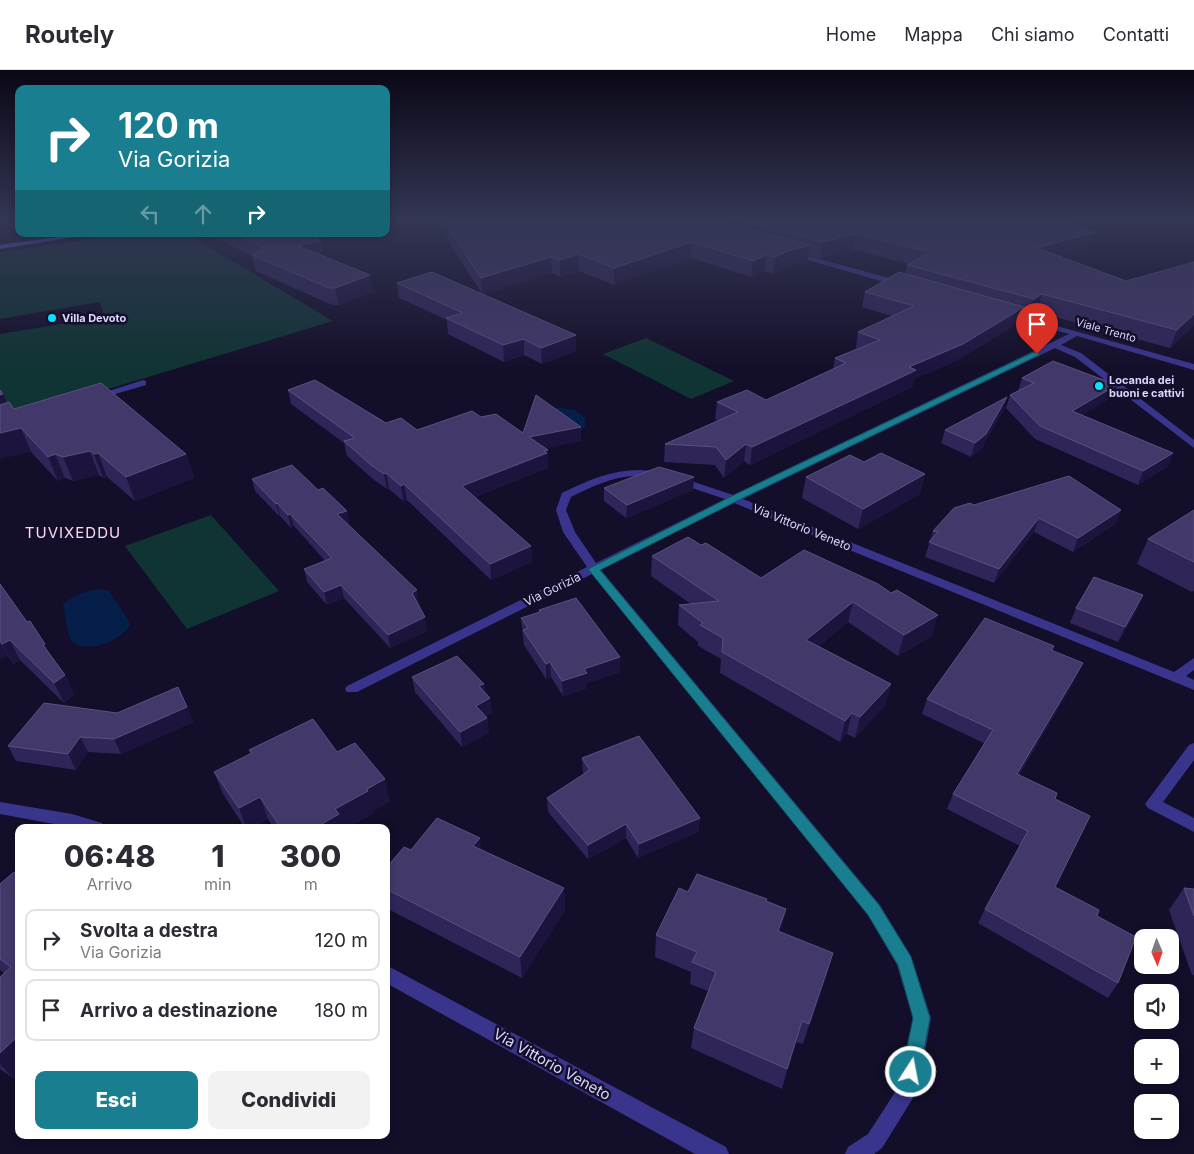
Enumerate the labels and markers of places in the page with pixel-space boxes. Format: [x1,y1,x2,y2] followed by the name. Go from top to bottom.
[1016,303,1058,354] pin
[62,311,127,325] place label: Villa Devoto
[46,312,58,324] marker: Villa Devoto
[1109,373,1184,400] place label: Locanda dei buoni e cattivi
[1093,380,1105,392] marker: Locanda dei buoni e cattivi

